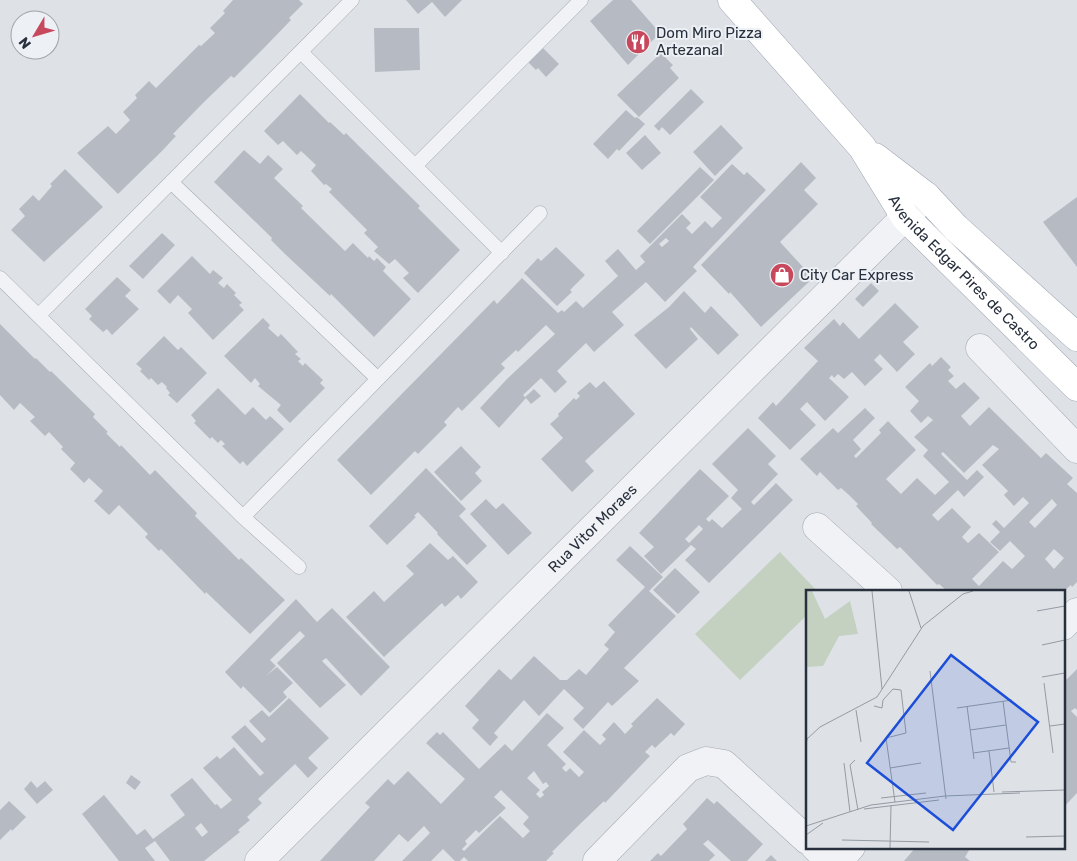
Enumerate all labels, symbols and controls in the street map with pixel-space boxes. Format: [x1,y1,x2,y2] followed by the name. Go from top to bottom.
[10,10,60,60] north arrow
[656,24,762,59] place label: Dom Miro Pizza Artezanal
[625,29,651,55] restaurant icon: Dom Miro Pizza Artezanal
[15,33,35,52] text: N
[885,192,1043,354] street label: Avenida Edgar Pires de Castro
[769,262,795,288] shop icon: City Car Express
[800,266,914,284] place label: City Car Express
[544,480,641,576] street label: Rua Vitor Moraes
[806,590,1064,848] inset map

